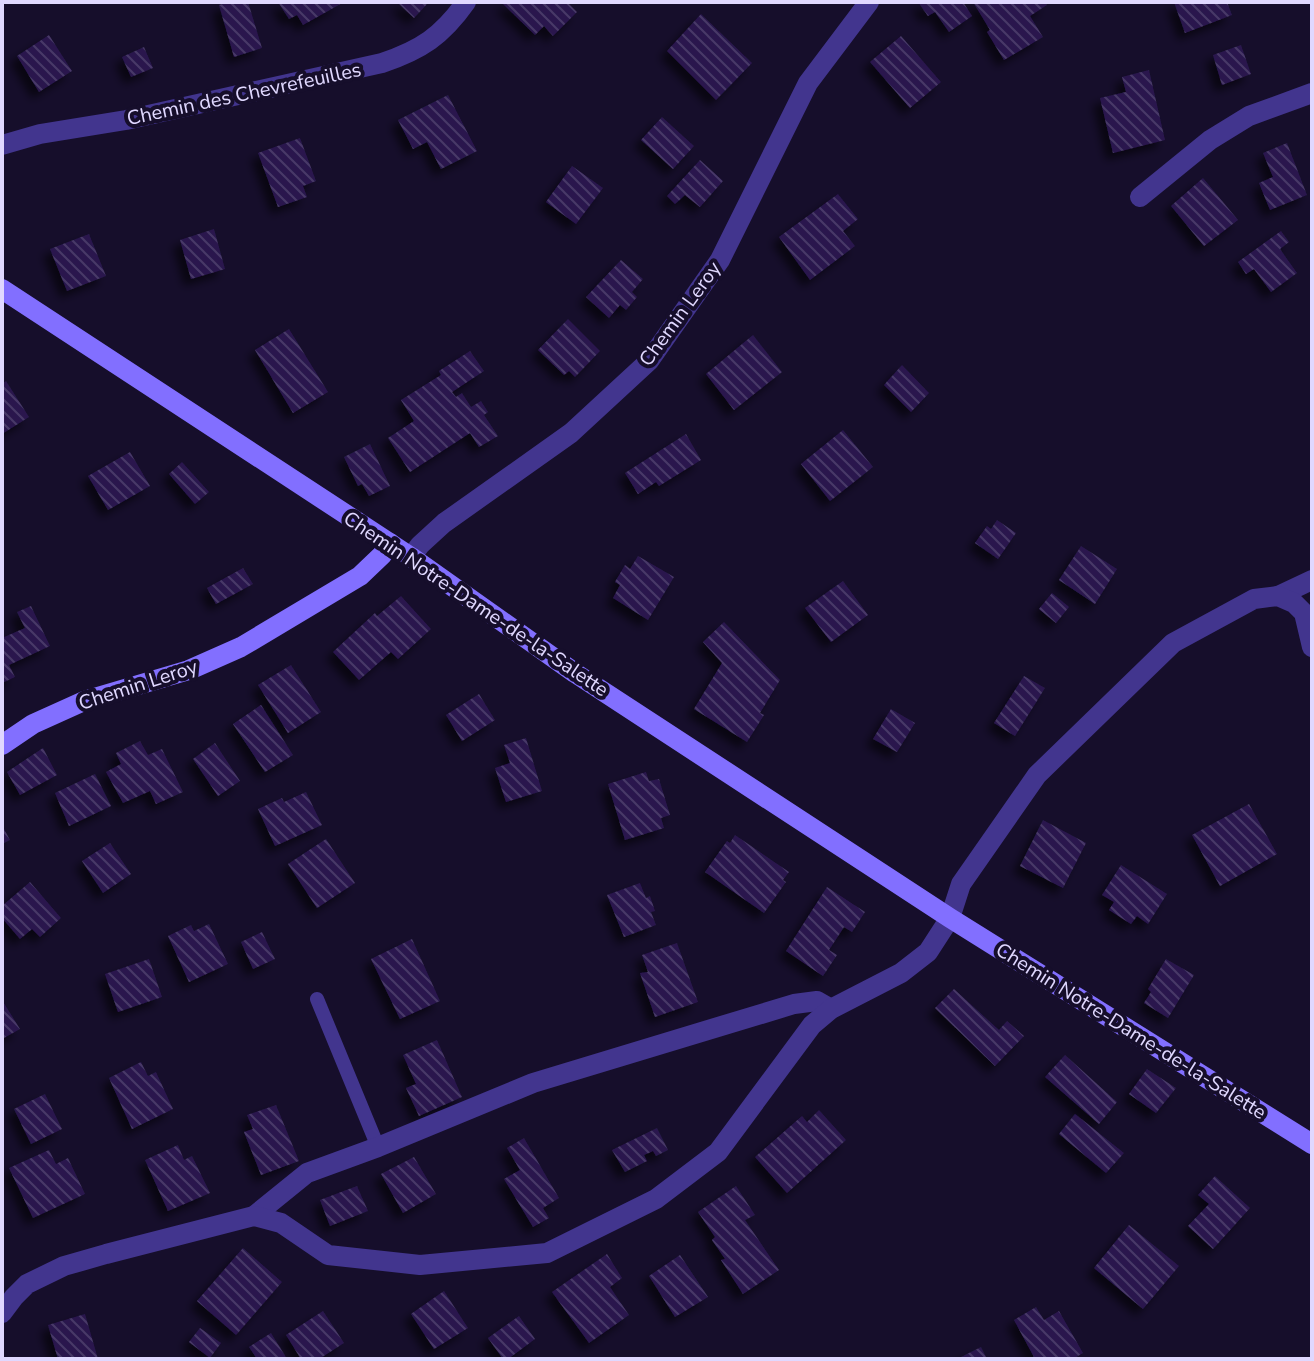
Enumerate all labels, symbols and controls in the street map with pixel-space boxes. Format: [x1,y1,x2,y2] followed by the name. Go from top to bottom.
[124,56,364,132] street label: Chemin des Chevrefeuilles
[633,256,728,372] street label: Chemin Leroy
[338,505,614,703] street label: Chemin Notre-Dame-de-la-Salette
[75,653,202,717] street label: Chemin Leroy
[991,936,1271,1126] street label: Chemin Notre-Dame-de-la-Salette

